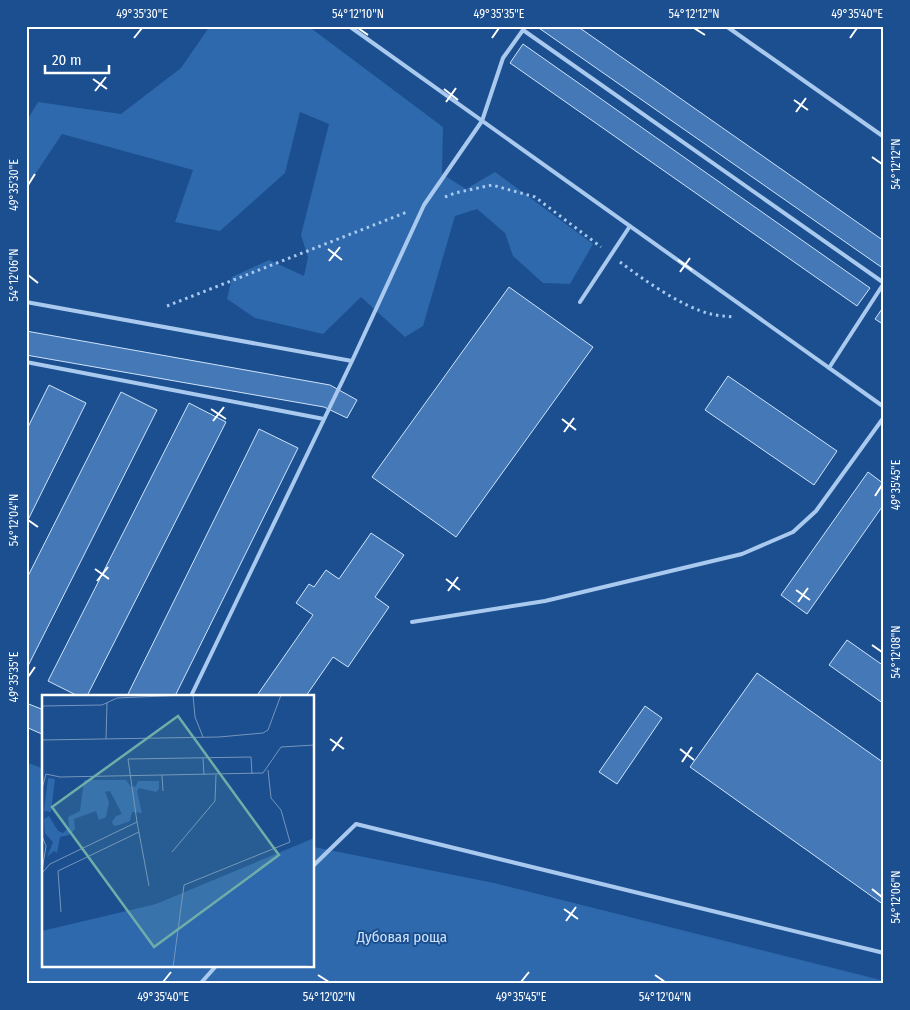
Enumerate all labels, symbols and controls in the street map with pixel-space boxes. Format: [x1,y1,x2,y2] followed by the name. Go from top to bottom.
[116,7,168,21] text: 49°35'30"E
[332,7,384,21] text: 54°12'10"N
[474,7,525,21] text: 49°35'35"E
[668,7,720,21] text: 54°12'12"N
[831,7,883,21] text: 49°35'40"E
[45,42,109,74] scale bar
[52,51,82,69] text: 20 m
[889,138,903,190] text: 54°12'12"N
[7,159,21,211] text: 49°35'30"E
[7,248,21,302] text: 54°12'06"N
[889,459,903,510] text: 49°35'45"E
[7,494,21,546] text: 54°12'04"N
[889,625,903,679] text: 54°12'08"N
[7,651,21,702] text: 49°35'35"E
[42,695,315,968] inset map
[889,870,903,924] text: 54°12'06"N
[356,928,447,946] park label: Дубовая роща
[137,990,189,1004] text: 49°35'40"E
[303,990,355,1004] text: 54°12'02"N
[496,990,547,1004] text: 49°35'45"E
[639,990,691,1004] text: 54°12'04"N

